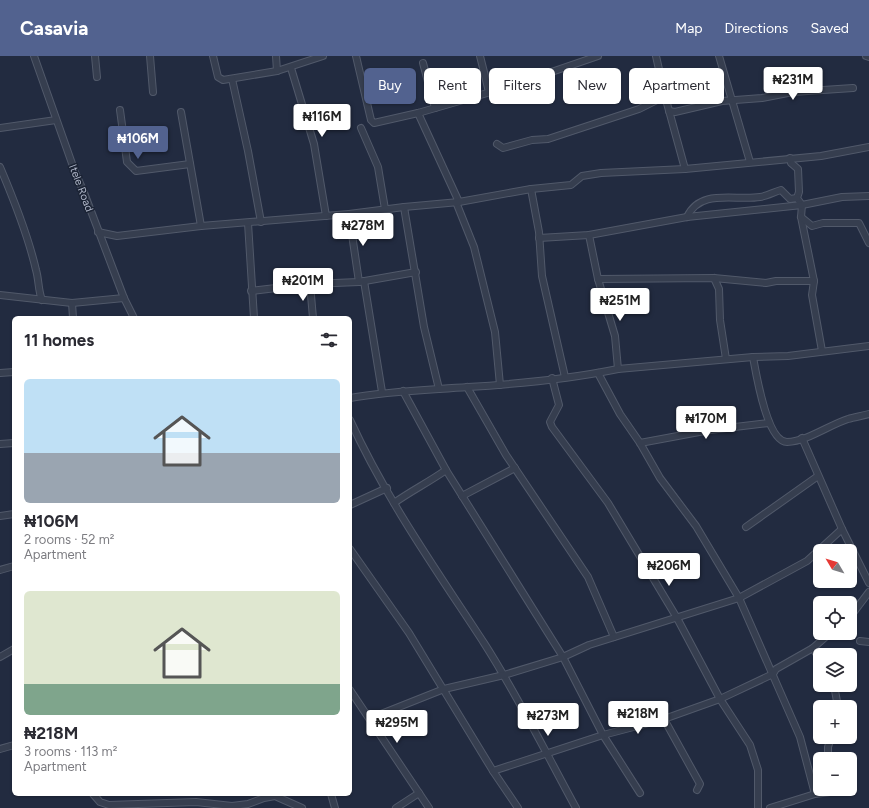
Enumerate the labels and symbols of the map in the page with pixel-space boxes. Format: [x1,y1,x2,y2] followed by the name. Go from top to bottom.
[765,67,821,101] pin: ₦231M
[294,104,350,138] pin: ₦116M
[110,126,166,160] pin: ₦106M
[66,163,96,213] street label: Itele Road
[335,213,391,247] pin: ₦278M
[275,268,331,302] pin: ₦201M
[592,288,648,322] pin: ₦251M
[678,406,734,440] pin: ₦170M
[813,544,857,588] north arrow
[641,553,697,587] pin: ₦206M
[610,701,666,735] pin: ₦218M
[520,703,576,737] pin: ₦273M
[369,710,425,744] pin: ₦295M

